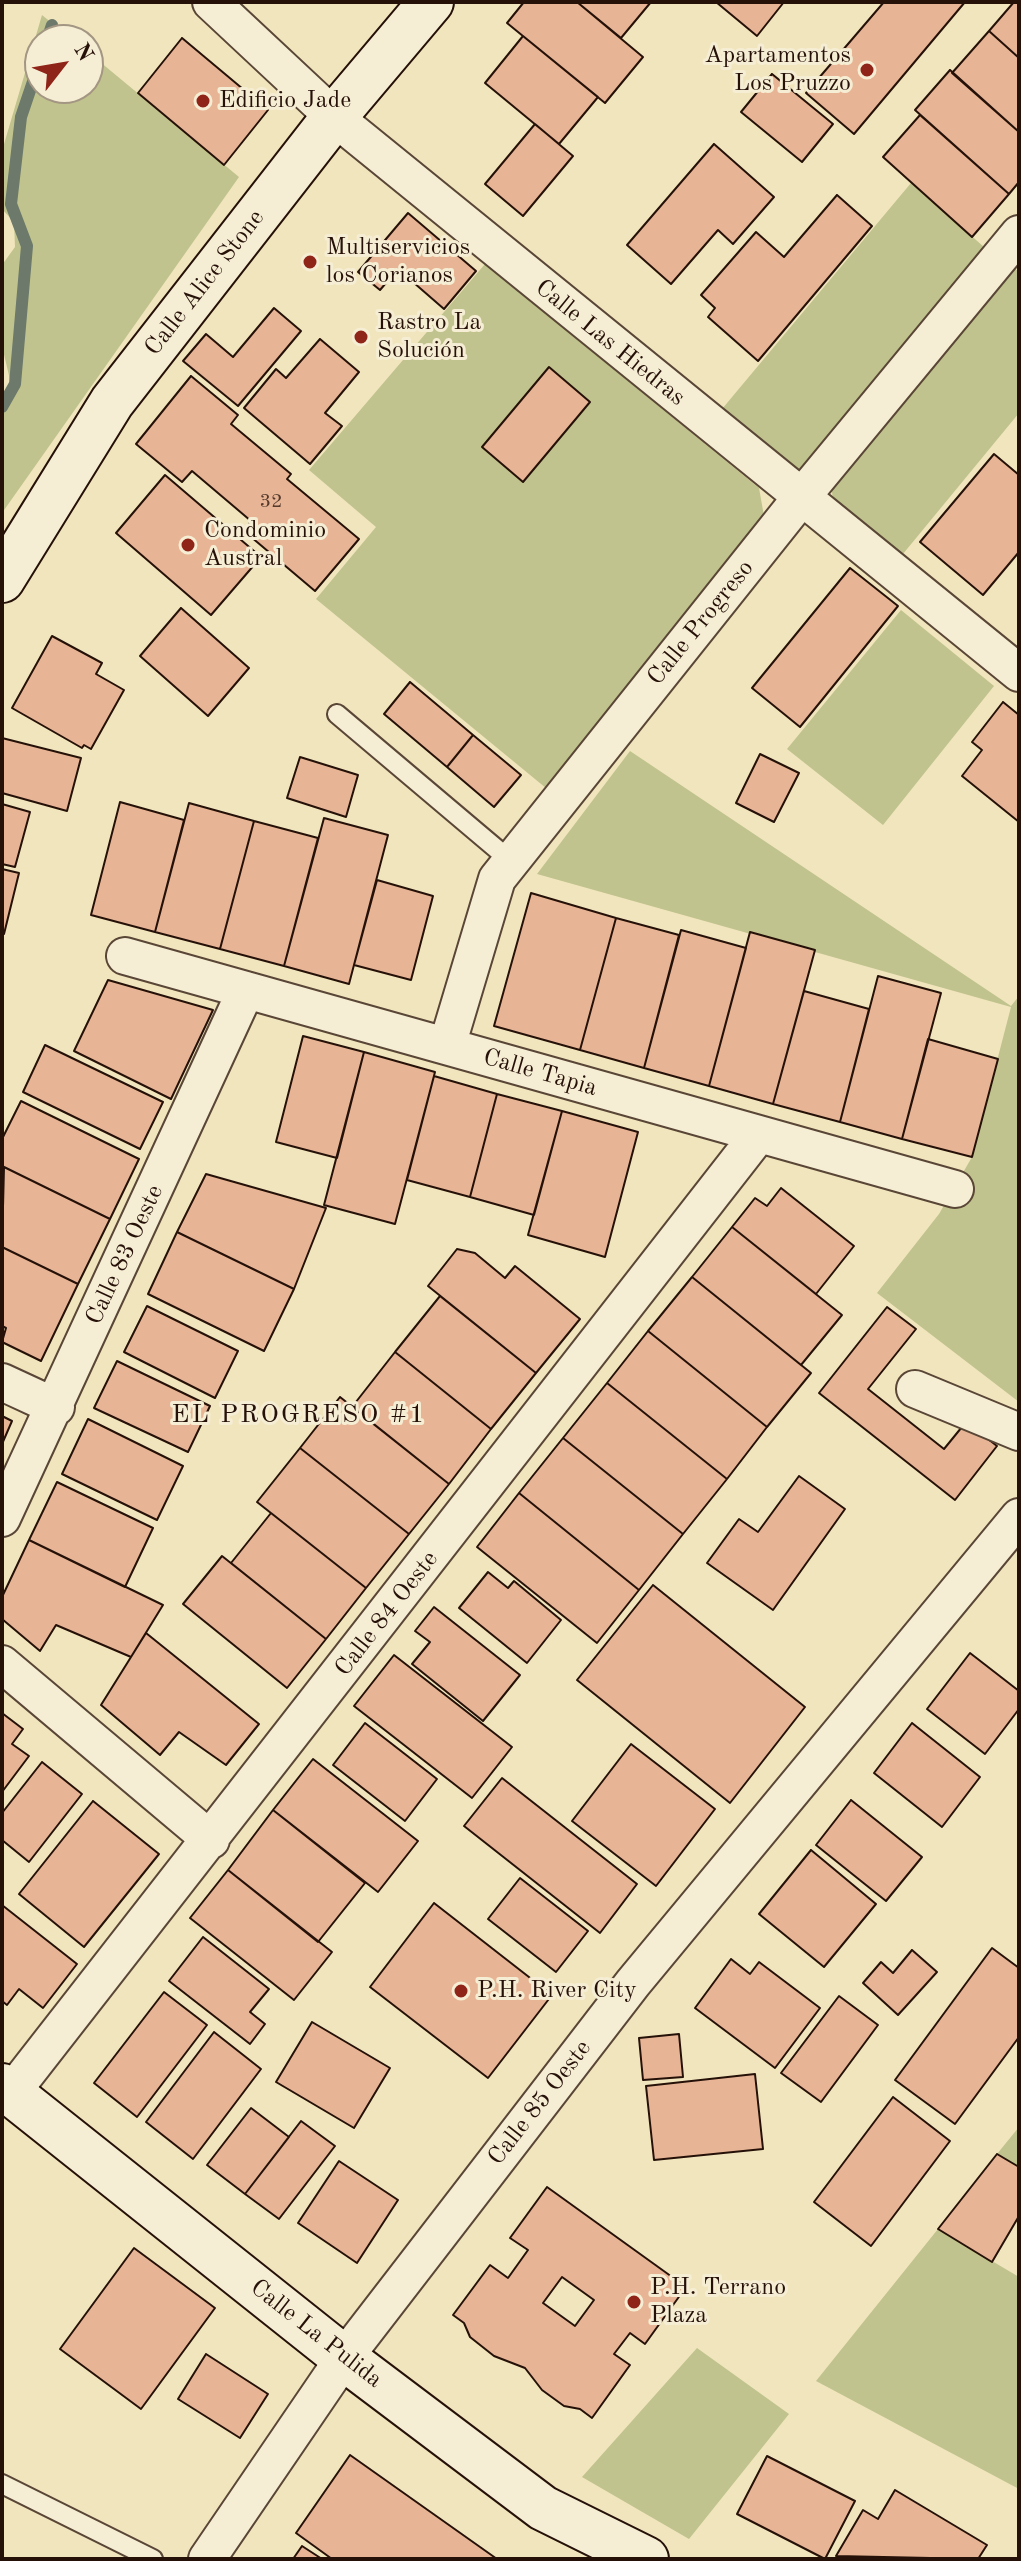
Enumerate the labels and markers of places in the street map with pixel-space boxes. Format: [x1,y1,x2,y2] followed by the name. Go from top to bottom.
[705,42,851,98] place label: Apartamentos Los Pruzzo
[858,61,876,79] marker: Apartamentos Los Pruzzo
[219,87,351,115] place label: Edificio Jade
[194,92,212,110] marker: Edificio Jade
[326,234,470,290] place label: Multiservicios los Corianos
[301,253,319,271] marker: Multiservicios los Corianos
[377,309,481,365] place label: Rastro La Solución
[352,328,370,346] marker: Rastro La Solución
[204,517,326,573] place label: Condominio Austral
[179,536,197,554] marker: Condominio Austral
[477,1977,637,2005] place label: P.H. River City
[452,1982,470,2000] marker: P.H. River City
[650,2274,786,2330] place label: P.H. Terrano Plaza
[625,2293,643,2311] marker: P.H. Terrano Plaza

